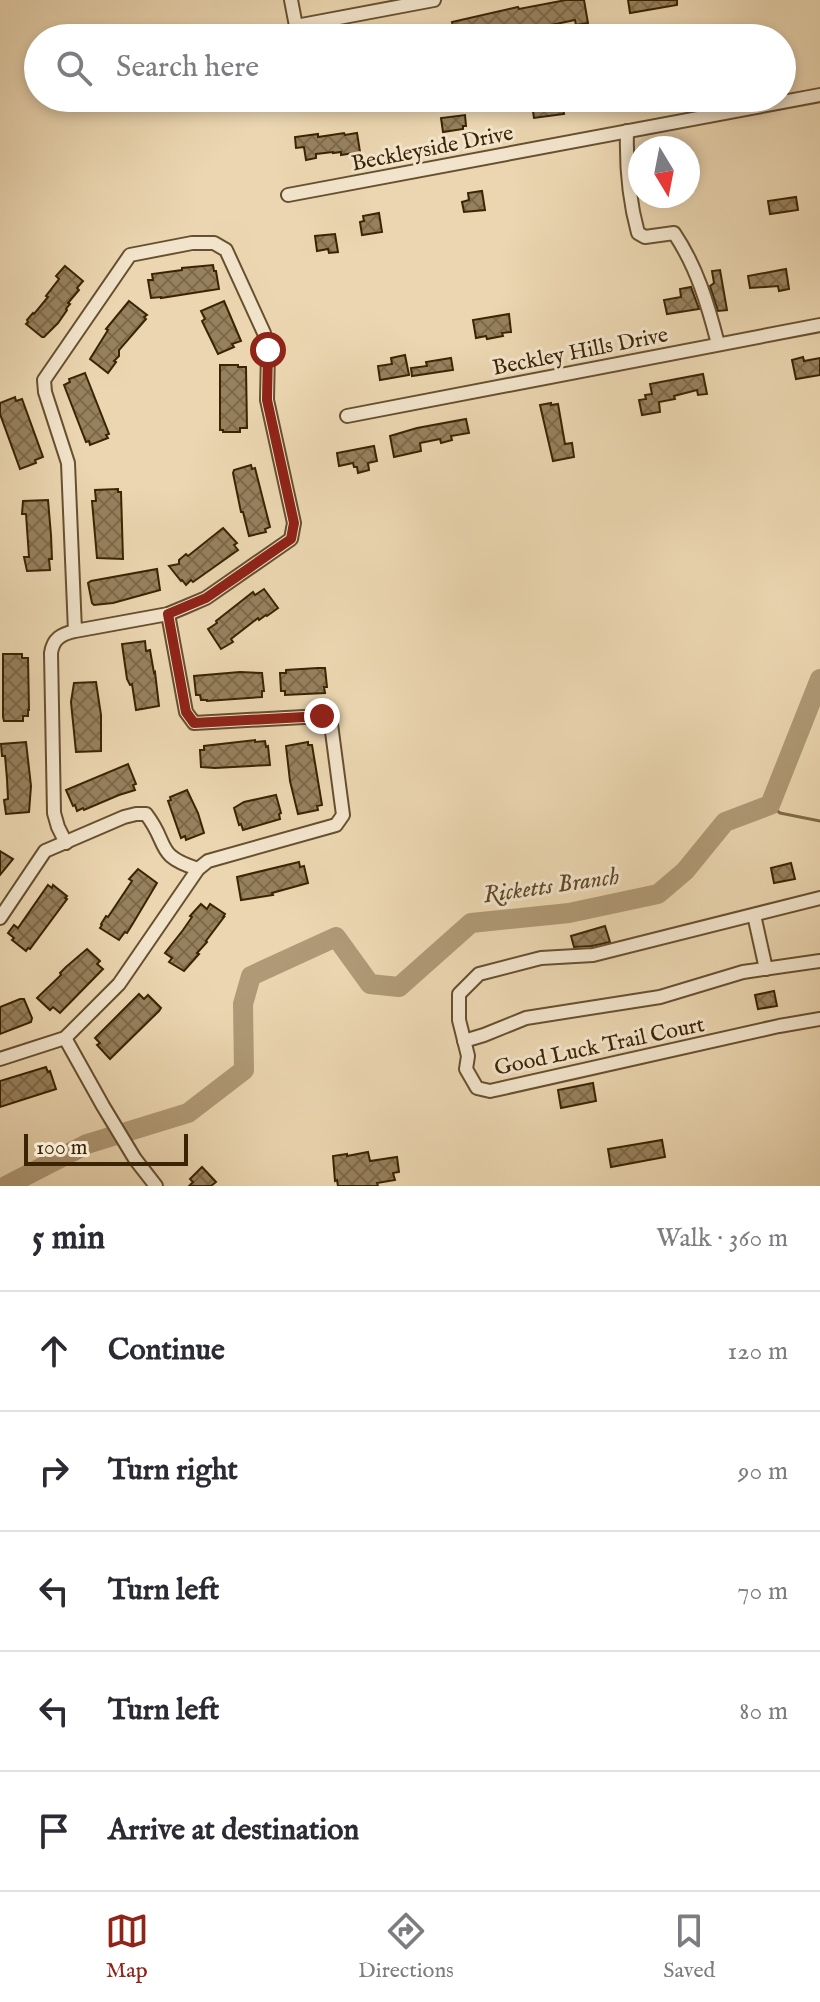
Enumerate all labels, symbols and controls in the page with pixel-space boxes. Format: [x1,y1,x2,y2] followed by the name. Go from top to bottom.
[24,24,796,112] search box
[52,46,96,90] icon: search
[116,49,259,87] text: Search here
[349,120,516,178] street label: Beckleyside Drive
[628,136,700,208] north arrow
[490,321,670,383] street label: Beckley Hills Drive
[250,332,286,368] route start
[304,698,340,734] route end
[481,862,621,911] water label: Ricketts Branch
[492,1011,707,1083] street label: Good Luck Trail Court
[24,1130,188,1166] scale bar
[36,1134,88,1162] text: 100 m
[32,1217,105,1260] text: 5 min
[656,1222,788,1255] text: Walk · 360 m
[32,1329,76,1373] icon: ahead
[108,1332,225,1370] text: Continue
[728,1335,788,1368] text: 120 m
[32,1449,76,1493] icon: right
[108,1452,238,1490] text: Turn right
[738,1455,788,1488] text: 90 m
[32,1569,76,1613] icon: left
[108,1572,219,1610] text: Turn left
[737,1575,788,1608] text: 70 m
[32,1689,76,1733] icon: left
[108,1692,219,1730] text: Turn left
[739,1695,788,1728] text: 80 m
[32,1809,76,1853] icon: arrive
[108,1812,359,1850] text: Arrive at destination
[105,1909,149,1985] tab: Map
[358,1909,454,1985] tab: Directions
[663,1909,715,1985] tab: Saved

